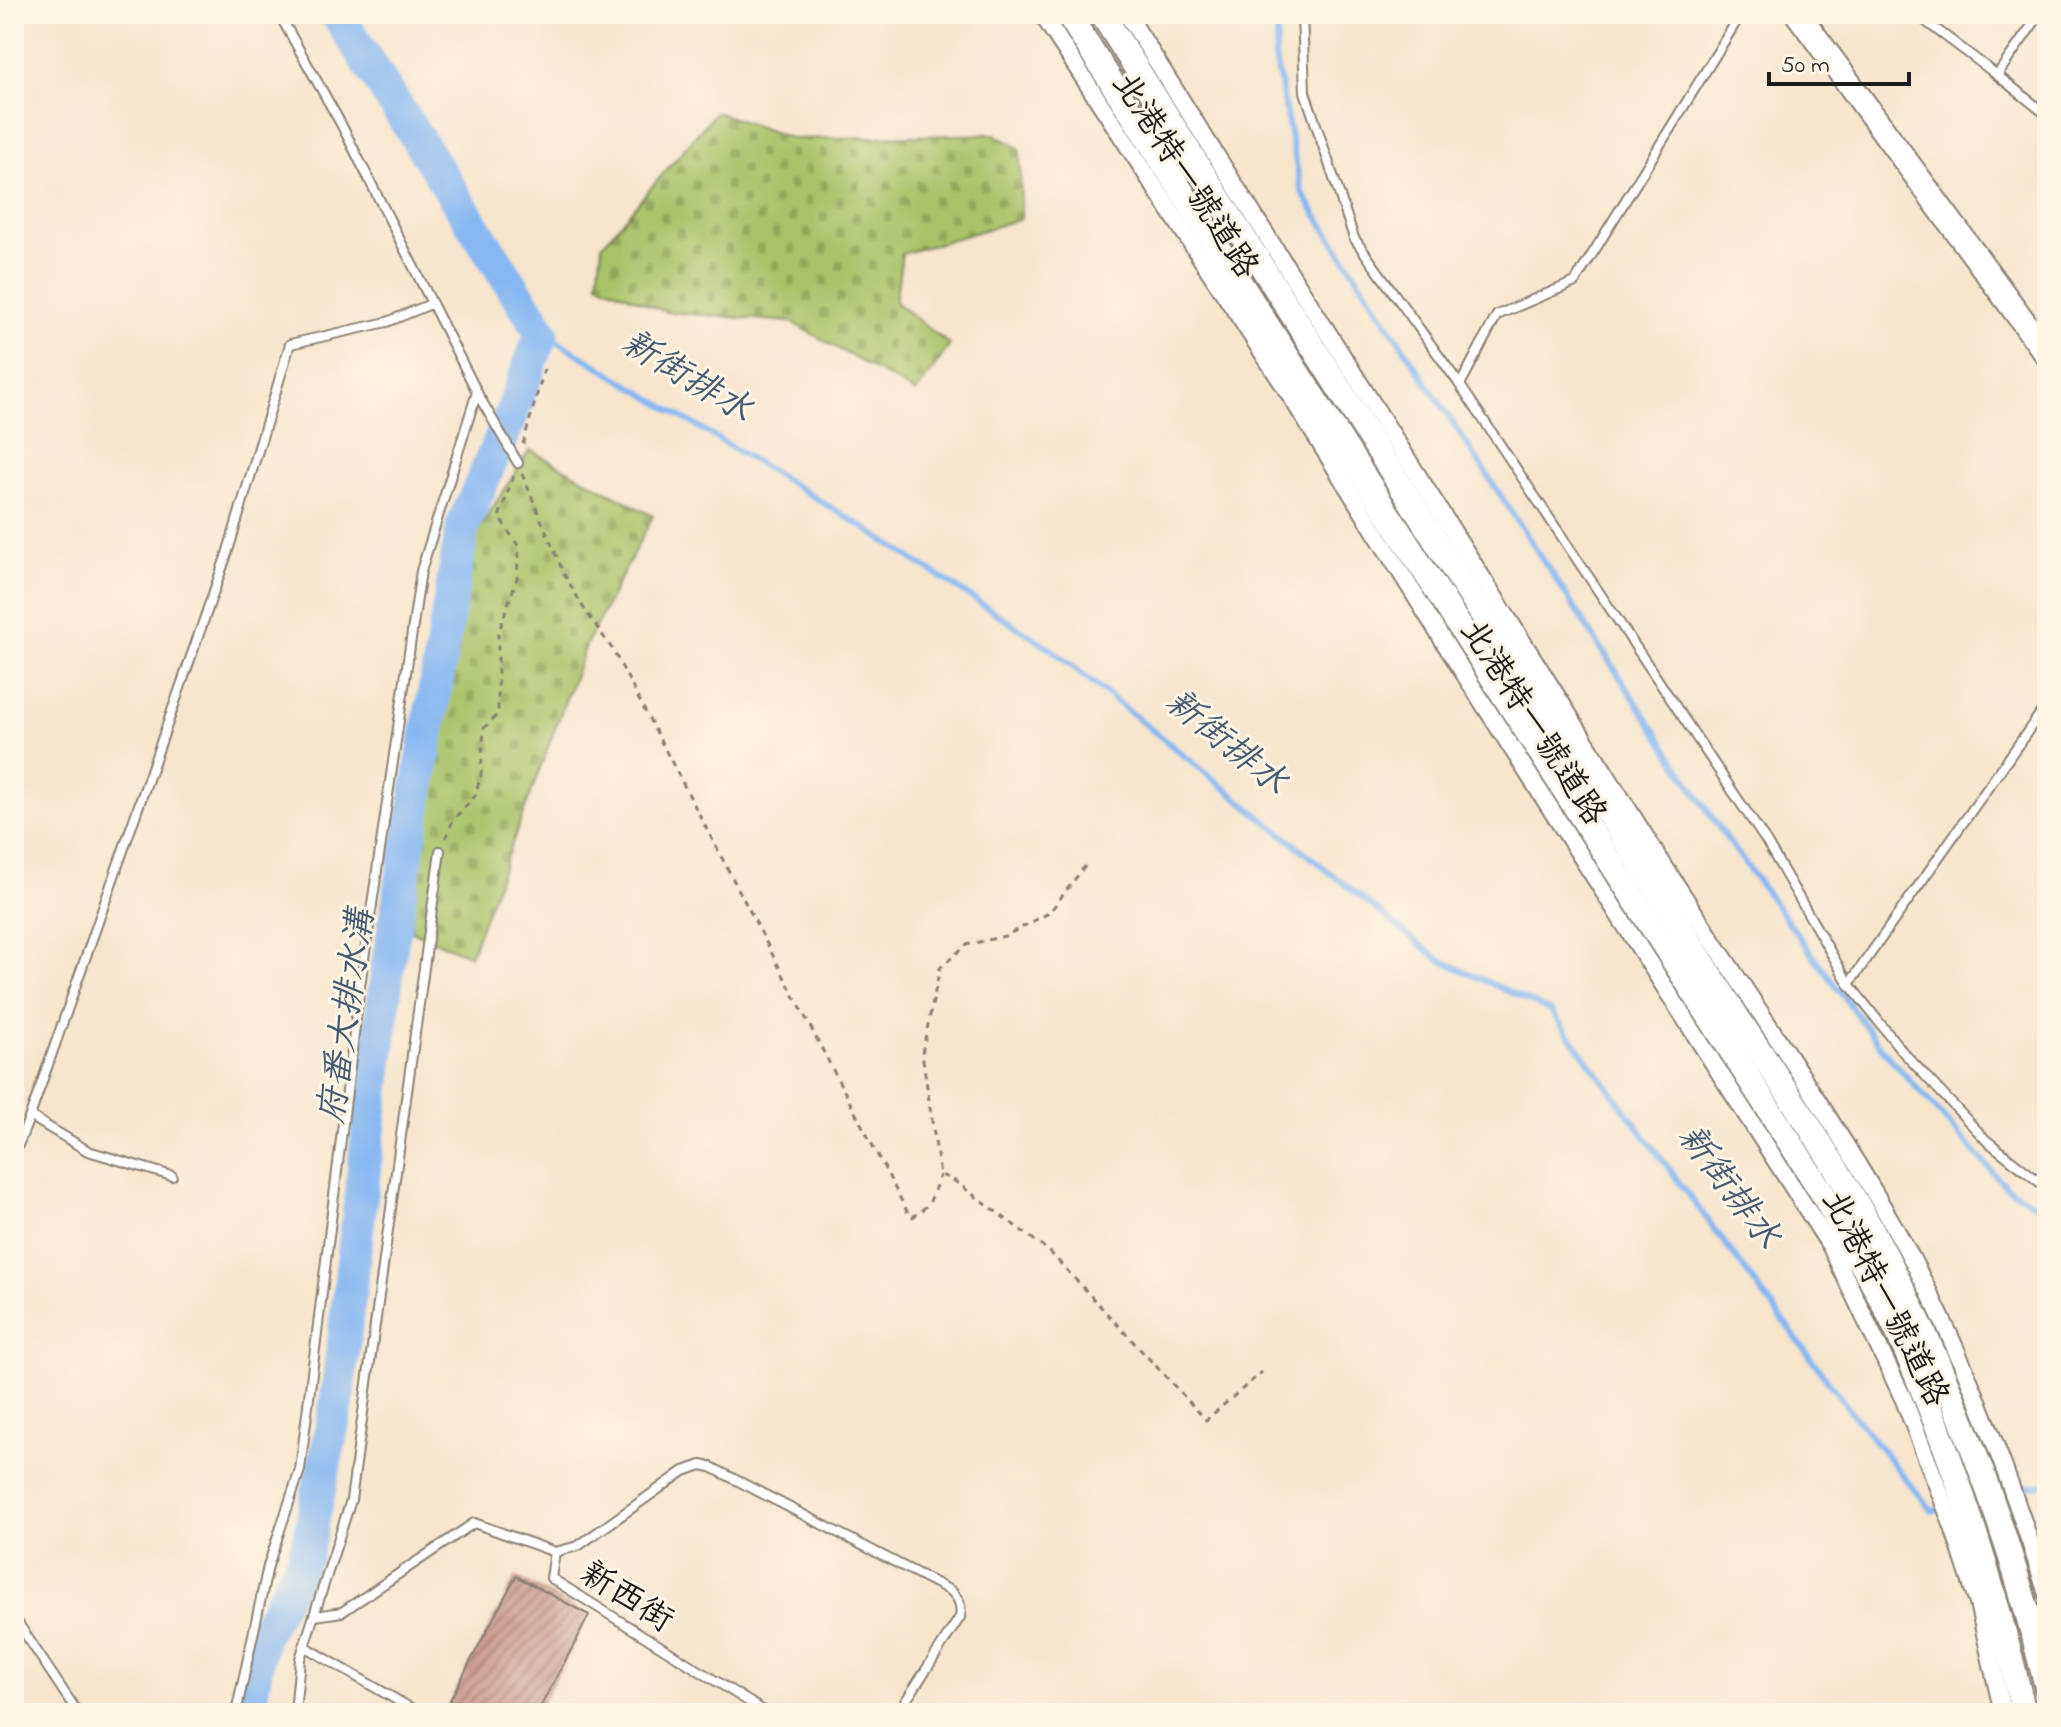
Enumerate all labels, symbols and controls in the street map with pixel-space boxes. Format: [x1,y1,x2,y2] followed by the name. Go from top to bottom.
[1769,36,1909,86] scale bar
[1781,49,1830,84] text: 50 m
[1098,63,1269,290] street label: 北港特一號道路
[610,318,762,438] water label: 新街排水
[1446,610,1617,837] street label: 北港特一號道路
[1153,678,1299,810] water label: 新街排水
[307,903,390,1127] water label: 府番大排水溝
[1663,1114,1792,1262] water label: 新街排水
[1807,1181,1960,1416] street label: 北港特一號道路
[569,1550,682,1647] street label: 新西街

